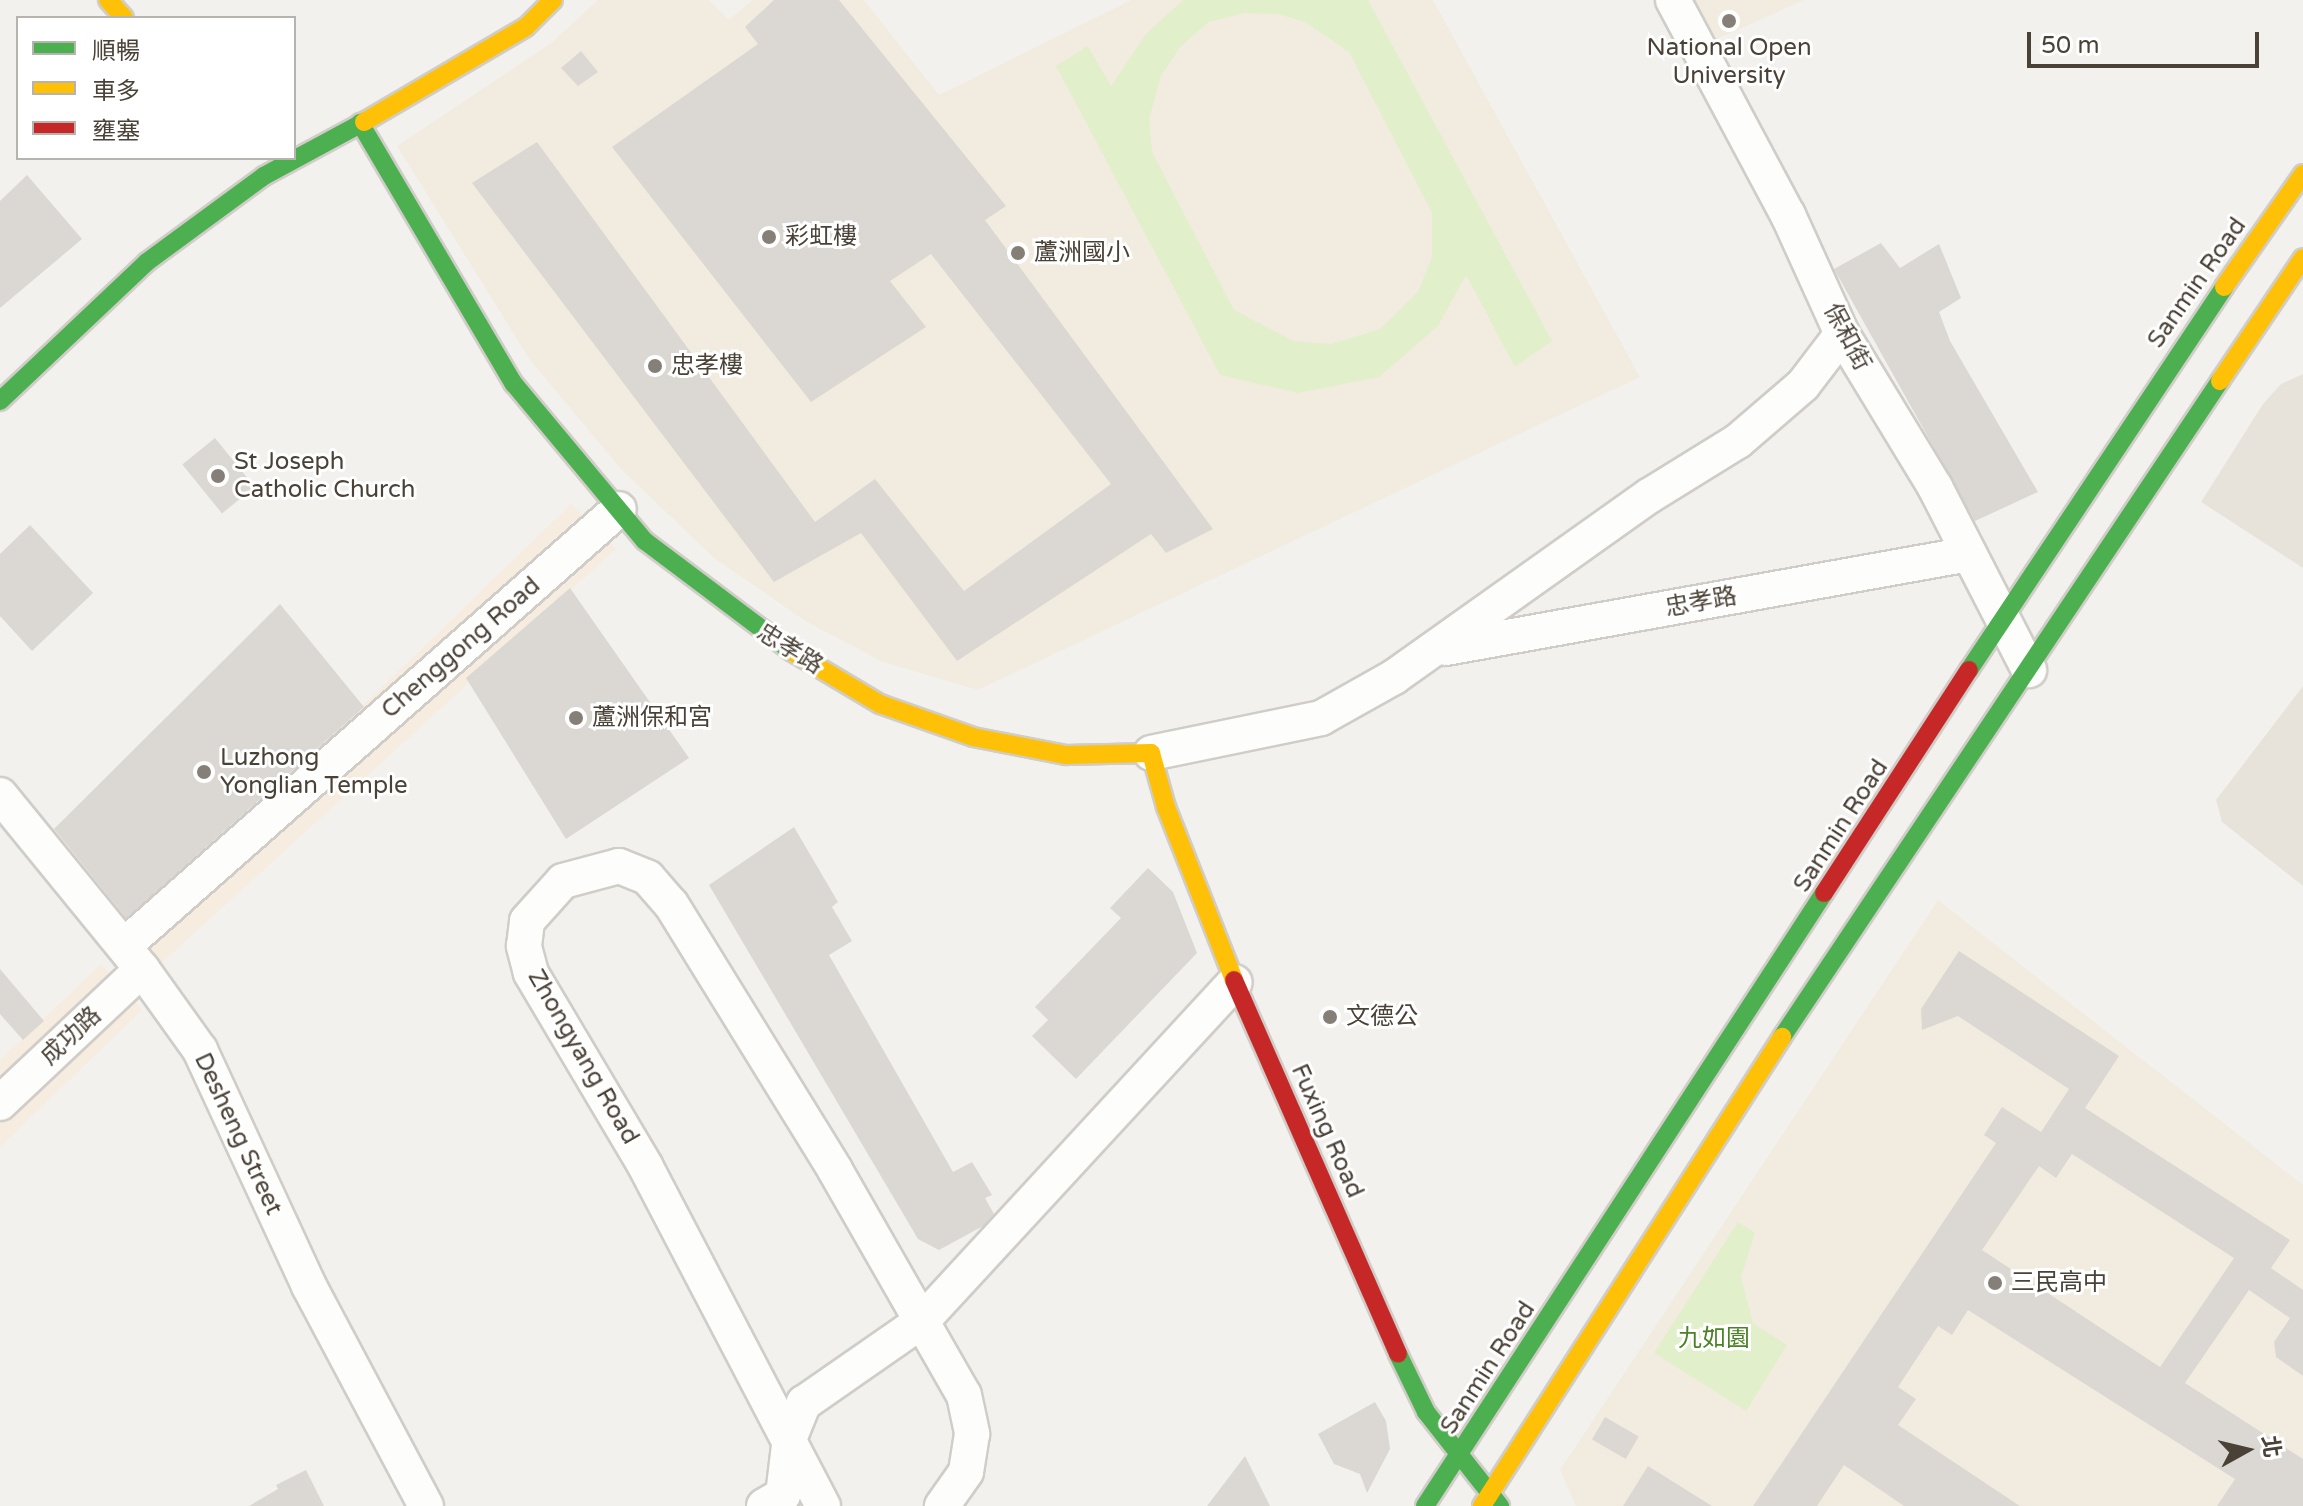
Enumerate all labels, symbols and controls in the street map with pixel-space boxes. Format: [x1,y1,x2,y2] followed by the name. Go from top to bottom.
[1720,12,1738,30] marker: National Open University
[16,16,296,160] legend
[2031,16,2263,66] scale bar
[2041,31,2099,60] text: 50 m
[1646,34,1812,90] place label: National Open University
[92,37,140,66] text: 順暢
[92,77,140,106] text: 車多
[92,117,140,146] text: 壅塞
[2142,212,2252,354] street label: Sanmin Road
[785,223,857,251] place label: 彩虹樓
[760,228,778,246] marker: 彩虹樓
[1034,239,1130,267] place label: 蘆洲國小
[1009,244,1027,262] marker: 蘆洲國小
[1817,298,1877,376] street label: 保和街
[671,352,743,380] place label: 忠孝樓
[646,357,664,375] marker: 忠孝樓
[234,448,415,504] place label: St Joseph Catholic Church
[209,467,227,485] marker: St Joseph Catholic Church
[376,571,546,725] street label: Chenggong Road
[1663,582,1739,622] street label: 忠孝路
[752,618,828,680] street label: 忠孝路
[592,704,712,732] place label: 蘆洲保和宮
[567,709,585,727] marker: 蘆洲保和宮
[220,744,408,800] place label: Luzhong Yonglian Temple
[1788,754,1894,898] street label: Sanmin Road
[195,763,213,781] marker: Luzhong Yonglian Temple
[521,965,645,1149] street label: Zhongyang Road
[35,1001,107,1071] street label: 成功路
[1346,1003,1418,1031] place label: 文德公
[1321,1008,1339,1026] marker: 文德公
[188,1048,288,1220] street label: Desheng Street
[1285,1060,1369,1202] street label: Fuxing Road
[2011,1269,2107,1297] place label: 三民高中
[1986,1274,2004,1292] marker: 三民高中
[1435,1296,1541,1440] street label: Sanmin Road
[1678,1325,1750,1353] park label: 九如園
[2207,1410,2287,1490] north arrow
[2256,1434,2285,1459] text: 北

